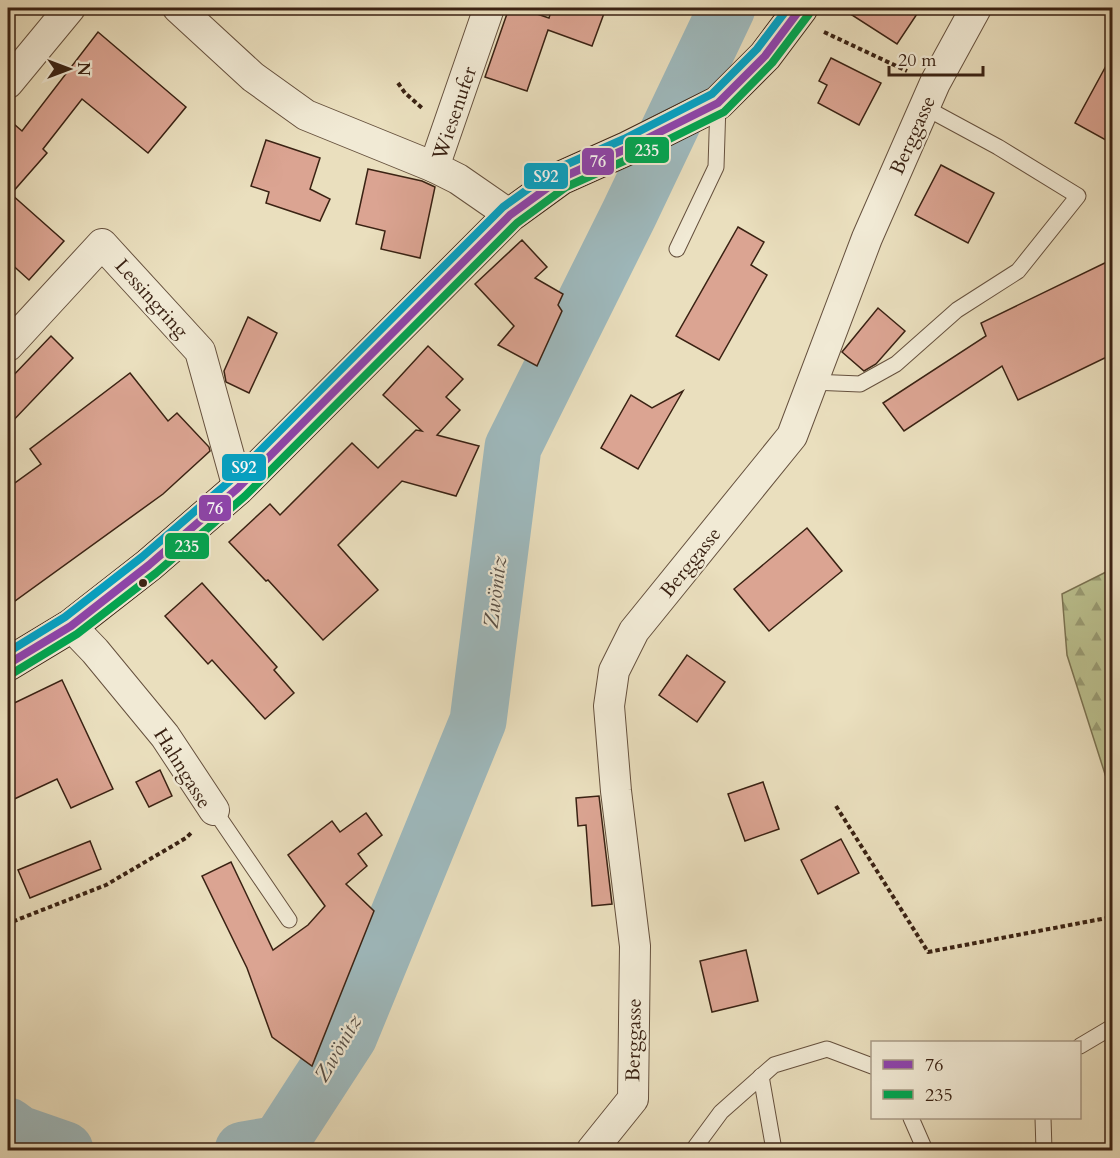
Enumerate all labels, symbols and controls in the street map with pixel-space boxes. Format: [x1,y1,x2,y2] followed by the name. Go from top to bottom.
[39,39,99,99] north arrow
[889,39,984,77] scale bar
[898,48,937,73] text: 20 m
[72,62,94,76] text: N
[426,62,483,165] street label: Wiesenufer
[883,92,942,179] street label: Berggasse
[624,136,670,164] line badge: 235
[635,140,659,162] text: 235
[581,147,615,176] line badge: 76
[590,151,606,173] text: 76
[523,162,569,190] line badge: S92
[534,166,558,188] text: S92
[109,253,195,344] street label: Lessingring
[221,453,267,482] line badge: S92
[232,457,256,479] text: S92
[198,494,232,522] line badge: 76
[207,498,223,520] text: 76
[654,521,727,603] street label: Berggasse
[164,532,210,560] line badge: 235
[175,536,199,558] text: 235
[477,554,514,630] water label: Zwönitz
[137,577,149,589] unlabelled marker
[147,723,218,814] street label: Hahngasse
[619,998,648,1082] street label: Berggasse
[308,1009,369,1087] water label: Zwönitz
[871,1041,1081,1119] legend
[925,1053,943,1078] text: 76
[925,1083,953,1108] text: 235

